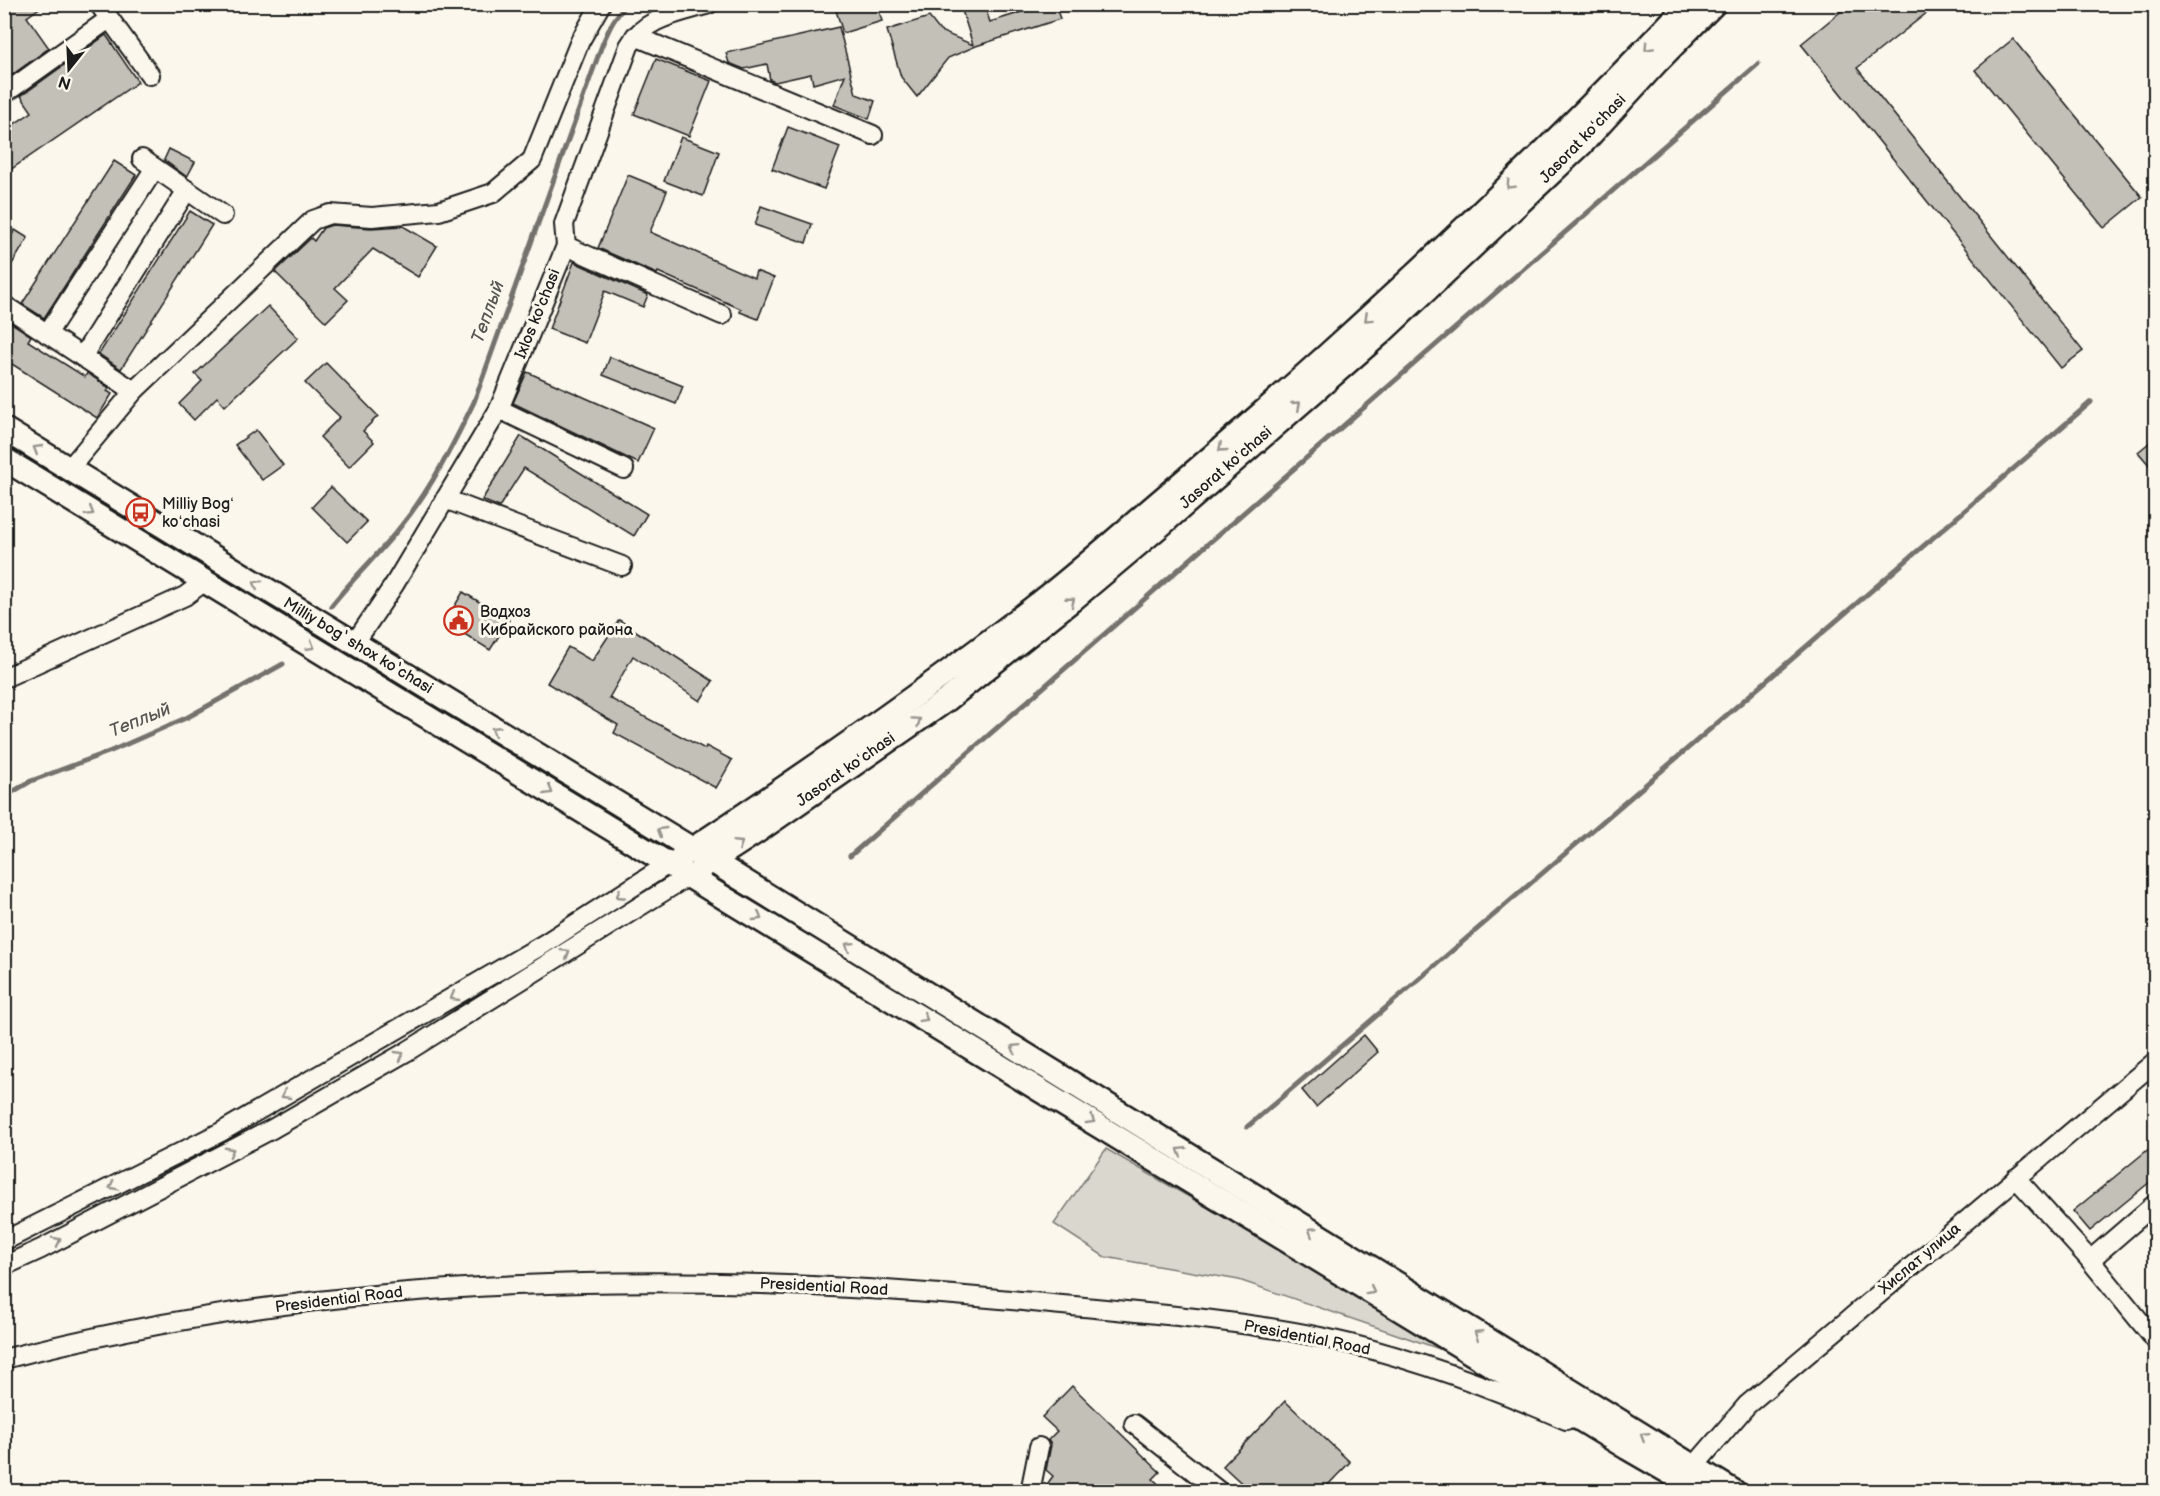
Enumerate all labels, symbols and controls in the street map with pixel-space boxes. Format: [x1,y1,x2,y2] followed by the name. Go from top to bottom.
[39,39,99,99] north arrow
[1644,40,1655,51] one-way arrow
[56,71,73,93] text: N
[1536,91,1630,187] street label: Jasorat koʻchasi
[1506,177,1517,188] one-way arrow
[511,266,565,362] street label: Ixlos ko'chasi
[467,278,509,346] water label: Теплый
[1364,311,1375,322] one-way arrow
[1290,401,1301,412] one-way arrow
[1176,423,1276,513] street label: Jasorat koʻchasi
[1218,441,1229,452] one-way arrow
[33,445,43,457] one-way arrow
[162,495,234,532] place label: Milliy Bogʻ koʻchasi
[125,497,157,529] bus stop icon: Milliy Bogʻ koʻchasi
[84,504,94,516] one-way arrow
[253,580,263,592] one-way arrow
[280,594,436,698] street label: Milliy bog‘ shox ko‘chasi
[1064,598,1075,609] one-way arrow
[480,603,634,640] place label: Водхоз Кибрайского района
[443,605,475,637] public building icon: Водхоз Кибрайского района
[305,638,315,650] one-way arrow
[106,698,174,742] water label: Теплый
[910,717,921,728] one-way arrow
[491,725,501,737] one-way arrow
[793,729,899,811] street label: Jasorat koʻchasi
[543,783,553,795] one-way arrow
[657,827,667,839] one-way arrow
[733,839,743,851] one-way arrow
[616,887,626,899] one-way arrow
[752,909,762,921] one-way arrow
[845,941,855,953] one-way arrow
[560,949,570,961] one-way arrow
[450,989,460,1001] one-way arrow
[918,1011,928,1023] one-way arrow
[1011,1044,1021,1056] one-way arrow
[394,1051,404,1062] one-way arrow
[281,1088,292,1099] one-way arrow
[1085,1113,1095,1124] one-way arrow
[1177,1146,1187,1158] one-way arrow
[224,1147,235,1158] one-way arrow
[109,1179,120,1191] one-way arrow
[1875,1219,1965,1299] street label: Хислат улица
[1308,1227,1318,1239] one-way arrow
[51,1236,62,1248] one-way arrow
[759,1274,889,1300] street label: Presidential Road
[274,1283,404,1317] street label: Presidential Road
[1365,1283,1375,1295] one-way arrow
[1242,1316,1372,1360] street label: Presidential Road
[1474,1329,1484,1341] one-way arrow
[1640,1432,1650,1444] one-way arrow

